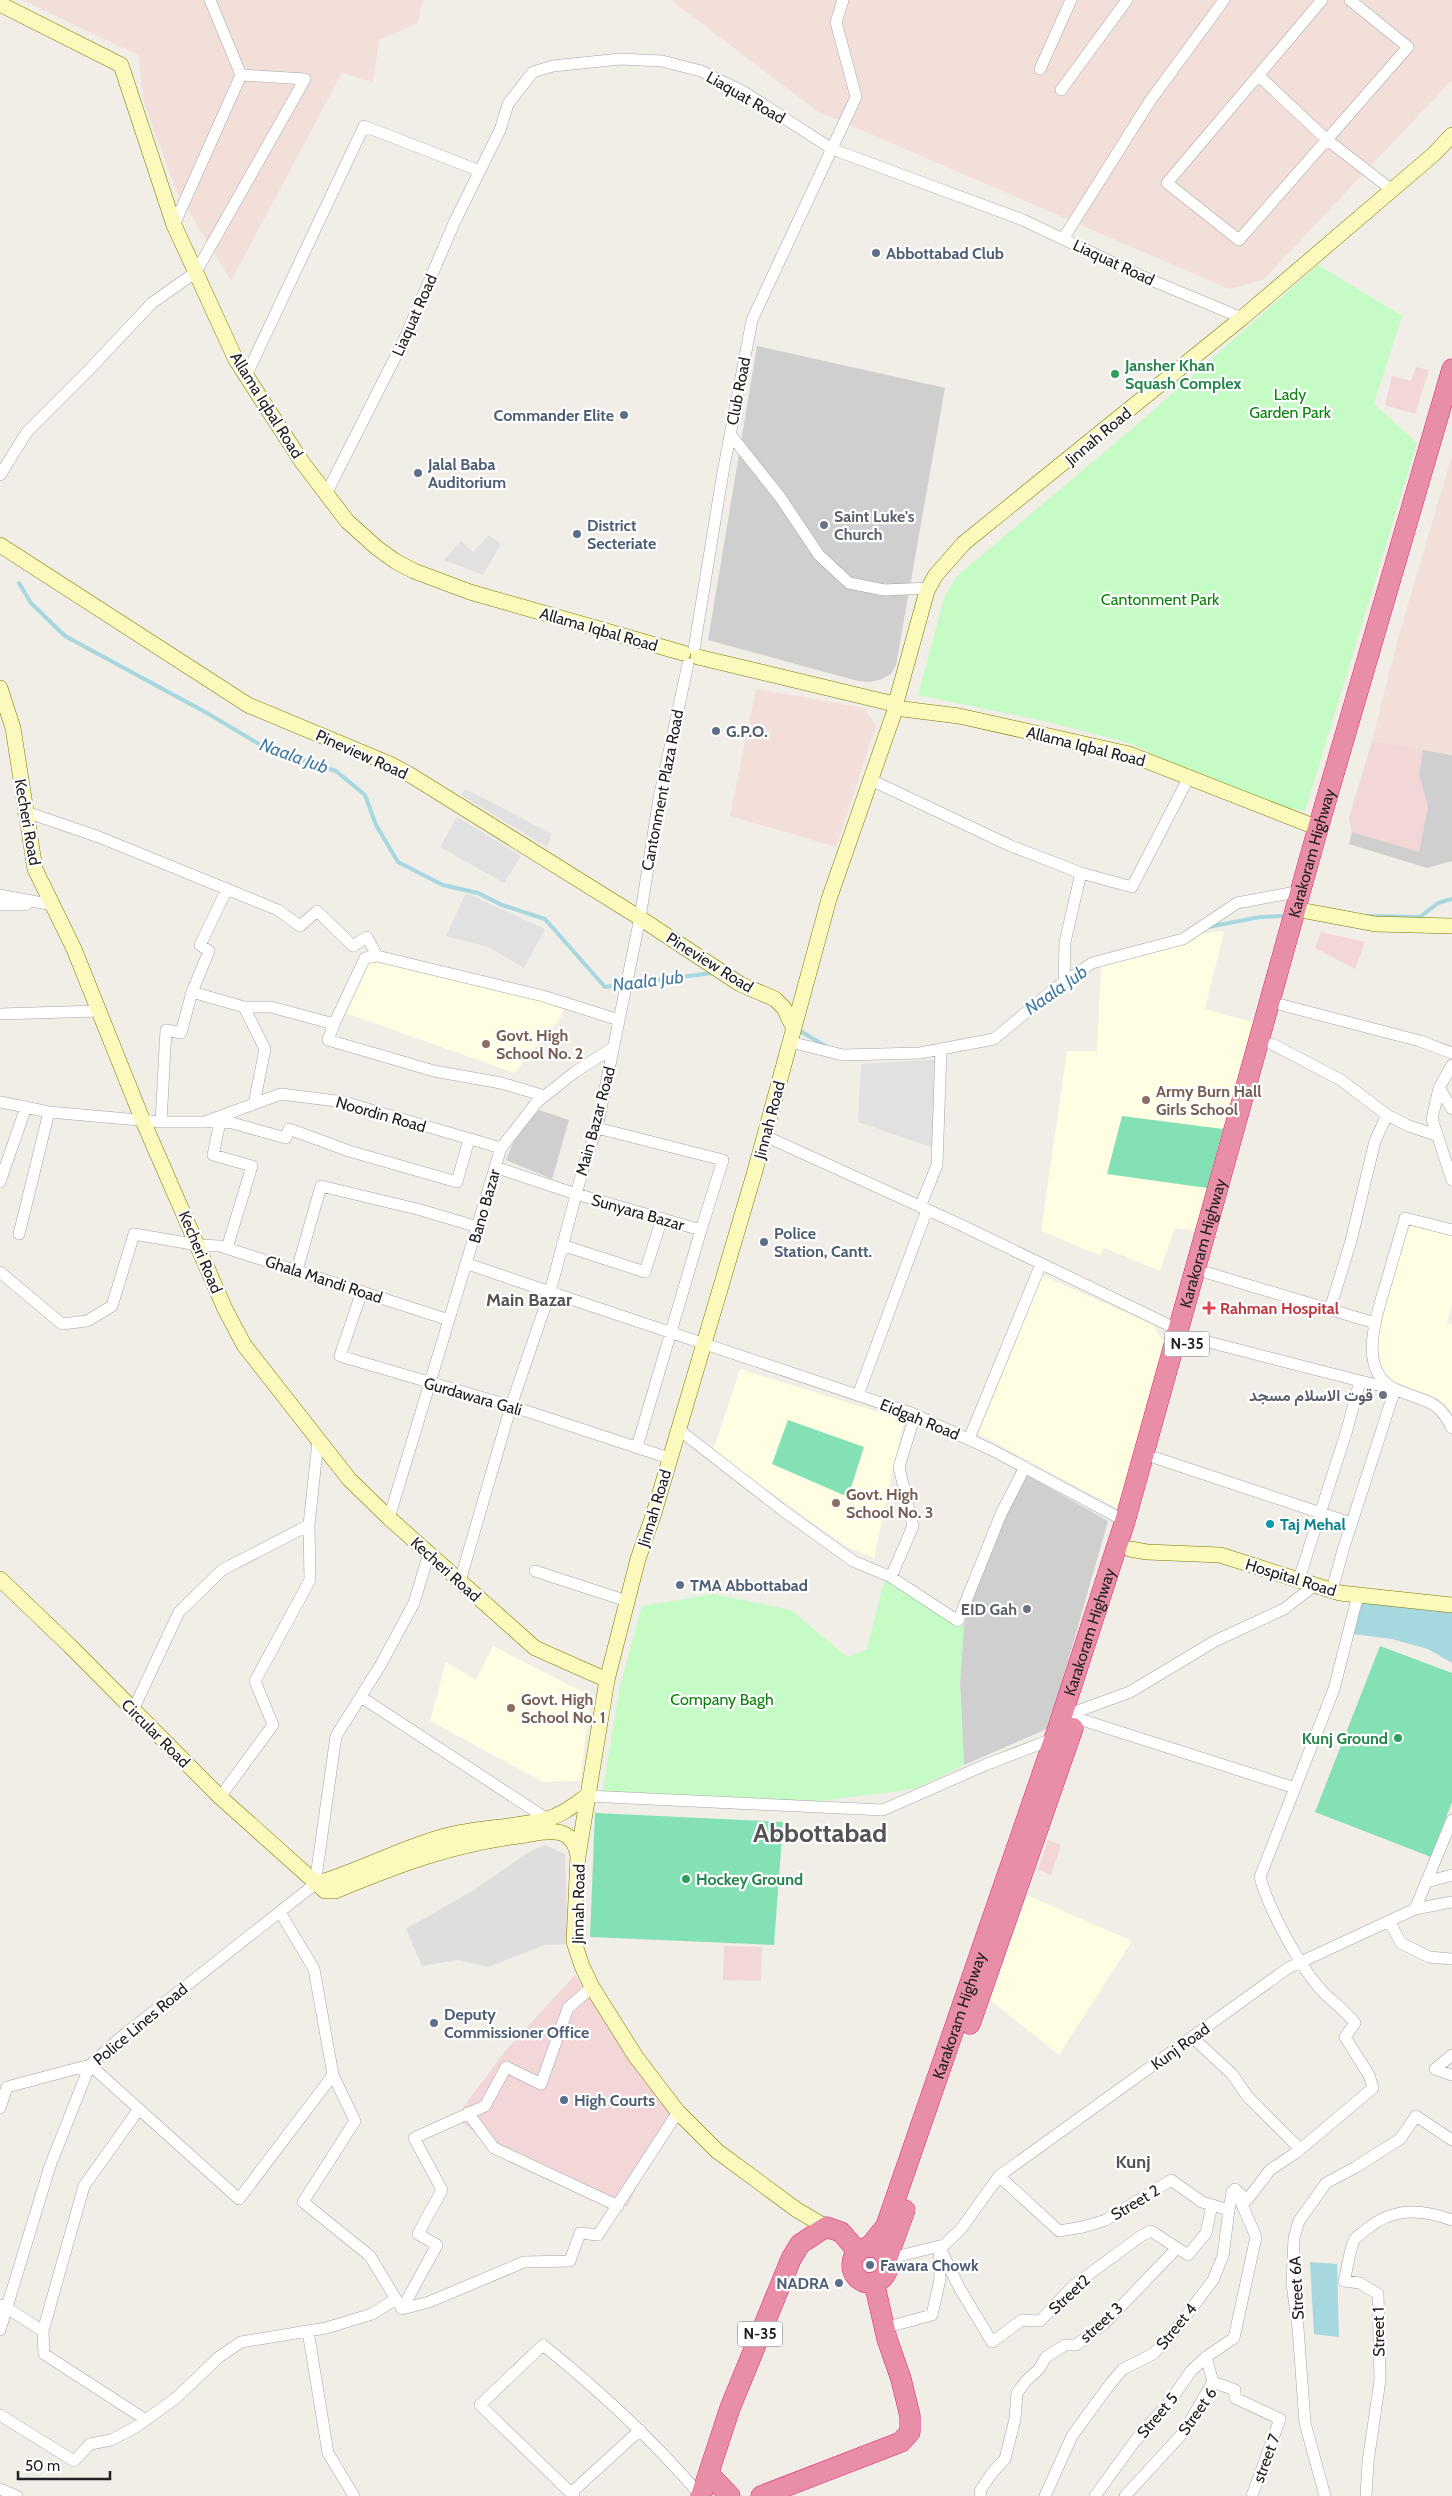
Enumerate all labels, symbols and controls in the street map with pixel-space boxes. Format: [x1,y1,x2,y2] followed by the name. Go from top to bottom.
[703,67,788,128] street label: Liaquat Road
[1070,235,1158,290] street label: Liaquat Road
[886,244,1004,263] place label: Abbottabad Club
[870,247,882,259] marker: Abbottabad Club
[388,271,441,359] street label: Liaquat Road
[226,349,307,462] street label: Allama Iqbal Road
[723,355,754,427] street label: Club Road
[1124,356,1241,393] place label: Jansher Khan Squash Complex
[1109,368,1121,380] marker: Jansher Khan Squash Complex
[1249,385,1332,422] park label: Lady Garden Park
[1061,403,1135,470] street label: Jinnah Road
[494,406,614,425] place label: Commander Elite
[618,409,630,421] marker: Commander Elite
[427,455,506,492] place label: Jalal Baba Auditorium
[412,467,424,479] marker: Jalal Baba Auditorium
[834,507,915,544] place label: Saint Luke's Church
[587,516,656,553] place label: District Secteriate
[818,519,830,531] marker: Saint Luke's Church
[571,528,583,540] marker: District Secteriate
[1101,590,1220,609] park label: Cantonment Park
[538,604,660,655] street label: Allama Iqbal Road
[638,708,687,872] street label: Cantonment Plaza Road
[726,722,768,741] place label: G.P.O.
[1025,723,1147,770] street label: Allama Iqbal Road
[710,725,722,737] marker: G.P.O.
[313,726,411,783] street label: Pineview Road
[257,733,331,779] water label: Naala Jub
[11,777,44,867] street label: Kecheri Road
[1285,786,1339,920] street label: Karakoram Highway
[663,928,757,997] street label: Pineview Road
[1020,961,1092,1019] water label: Naala Jub
[611,966,685,996] water label: Naala Jub
[496,1026,583,1063] place label: Govt. High School No. 2
[480,1038,492,1050] marker: Govt. High School No. 2
[572,1064,619,1178] street label: Main Bazar Road
[750,1079,789,1162] street label: Jinnah Road
[1156,1082,1262,1119] place label: Army Burn Hall Girls School
[334,1093,428,1136] street label: Noordin Road
[1140,1094,1152,1106] marker: Army Burn Hall Girls School
[465,1166,504,1245] street label: Bano Bazar
[1176,1176,1230,1310] street label: Karakoram Highway
[589,1190,687,1235] street label: Sunyara Bazar
[175,1208,226,1296] street label: Kecheri Road
[774,1224,872,1261] place label: Police Station, Cantt.
[758,1236,770,1248] marker: Police Station, Cantt.
[263,1252,385,1307] street label: Ghala Mandi Road
[486,1289,572,1311] district label: Main Bazar
[1220,1299,1339,1318] place label: Rahman Hospital
[1202,1301,1216,1315] marker: Rahman Hospital
[1164,1332,1210,1356] road number: N-35
[422,1373,524,1420] street label: Gurdawara Gali
[1249,1386,1373,1406] place label: قوت الاسلام مسجد
[1377,1389,1389,1401] marker: قوت الاسلام مسجد
[877,1395,962,1444] street label: Eidgah Road
[633,1467,675,1550] street label: Jinnah Road
[846,1485,933,1522] place label: Govt. High School No. 3
[830,1497,842,1509] marker: Govt. High School No. 3
[1280,1515,1346,1534] place label: Taj Mehal
[1264,1518,1276,1530] marker: Taj Mehal
[407,1533,485,1606] street label: Kecheri Road
[1243,1555,1339,1600] street label: Hospital Road
[1060,1566,1119,1698] street label: Karakoram Highway
[690,1576,808,1595] place label: TMA Abbottabad
[674,1579,686,1591] marker: TMA Abbottabad
[961,1600,1017,1619] place label: EID Gah
[1021,1603,1033,1615] marker: EID Gah
[521,1690,606,1727] place label: Govt. High School No. 1
[670,1690,774,1709] park label: Company Bagh
[117,1695,194,1772] street label: Circular Road
[505,1702,517,1714] marker: Govt. High School No. 1
[1302,1729,1388,1748] place label: Kunj Ground
[1392,1732,1404,1744] marker: Kunj Ground
[753,1817,887,1849] district label: Abbottabad
[568,1864,589,1945] street label: Jinnah Road
[696,1870,803,1889] place label: Hockey Ground
[680,1873,692,1885] marker: Hockey Ground
[929,1949,990,2082] street label: Karakoram Highway
[89,1979,191,2069] street label: Police Lines Road
[444,2005,589,2042] place label: Deputy Commissioner Office
[428,2017,440,2029] marker: Deputy Commissioner Office
[1147,2019,1213,2074] street label: Kunj Road
[574,2091,655,2110] place label: High Courts
[558,2094,570,2106] marker: High Courts
[1116,2151,1150,2173] district label: Kunj
[1108,2181,1163,2224] street label: Street 2
[880,2256,979,2275] place label: Fawara Chowk
[1285,2256,1308,2320] street label: Street 6A
[864,2259,876,2271] marker: Fawara Chowk
[1045,2271,1094,2318] street label: Street2
[776,2274,829,2293] place label: NADRA
[833,2277,845,2289] marker: NADRA
[1076,2298,1127,2346] street label: street 3
[1152,2299,1201,2353] street label: Street 4
[1369,2307,1388,2357] street label: Street 1
[738,2322,782,2346] road number: N-35
[1174,2384,1221,2439] street label: Street 6
[1133,2389,1182,2442] street label: Street 5
[1249,2431,1284,2485] street label: street 7
[18,2448,110,2480] scale bar
[25,2457,60,2475] text: 50 m

